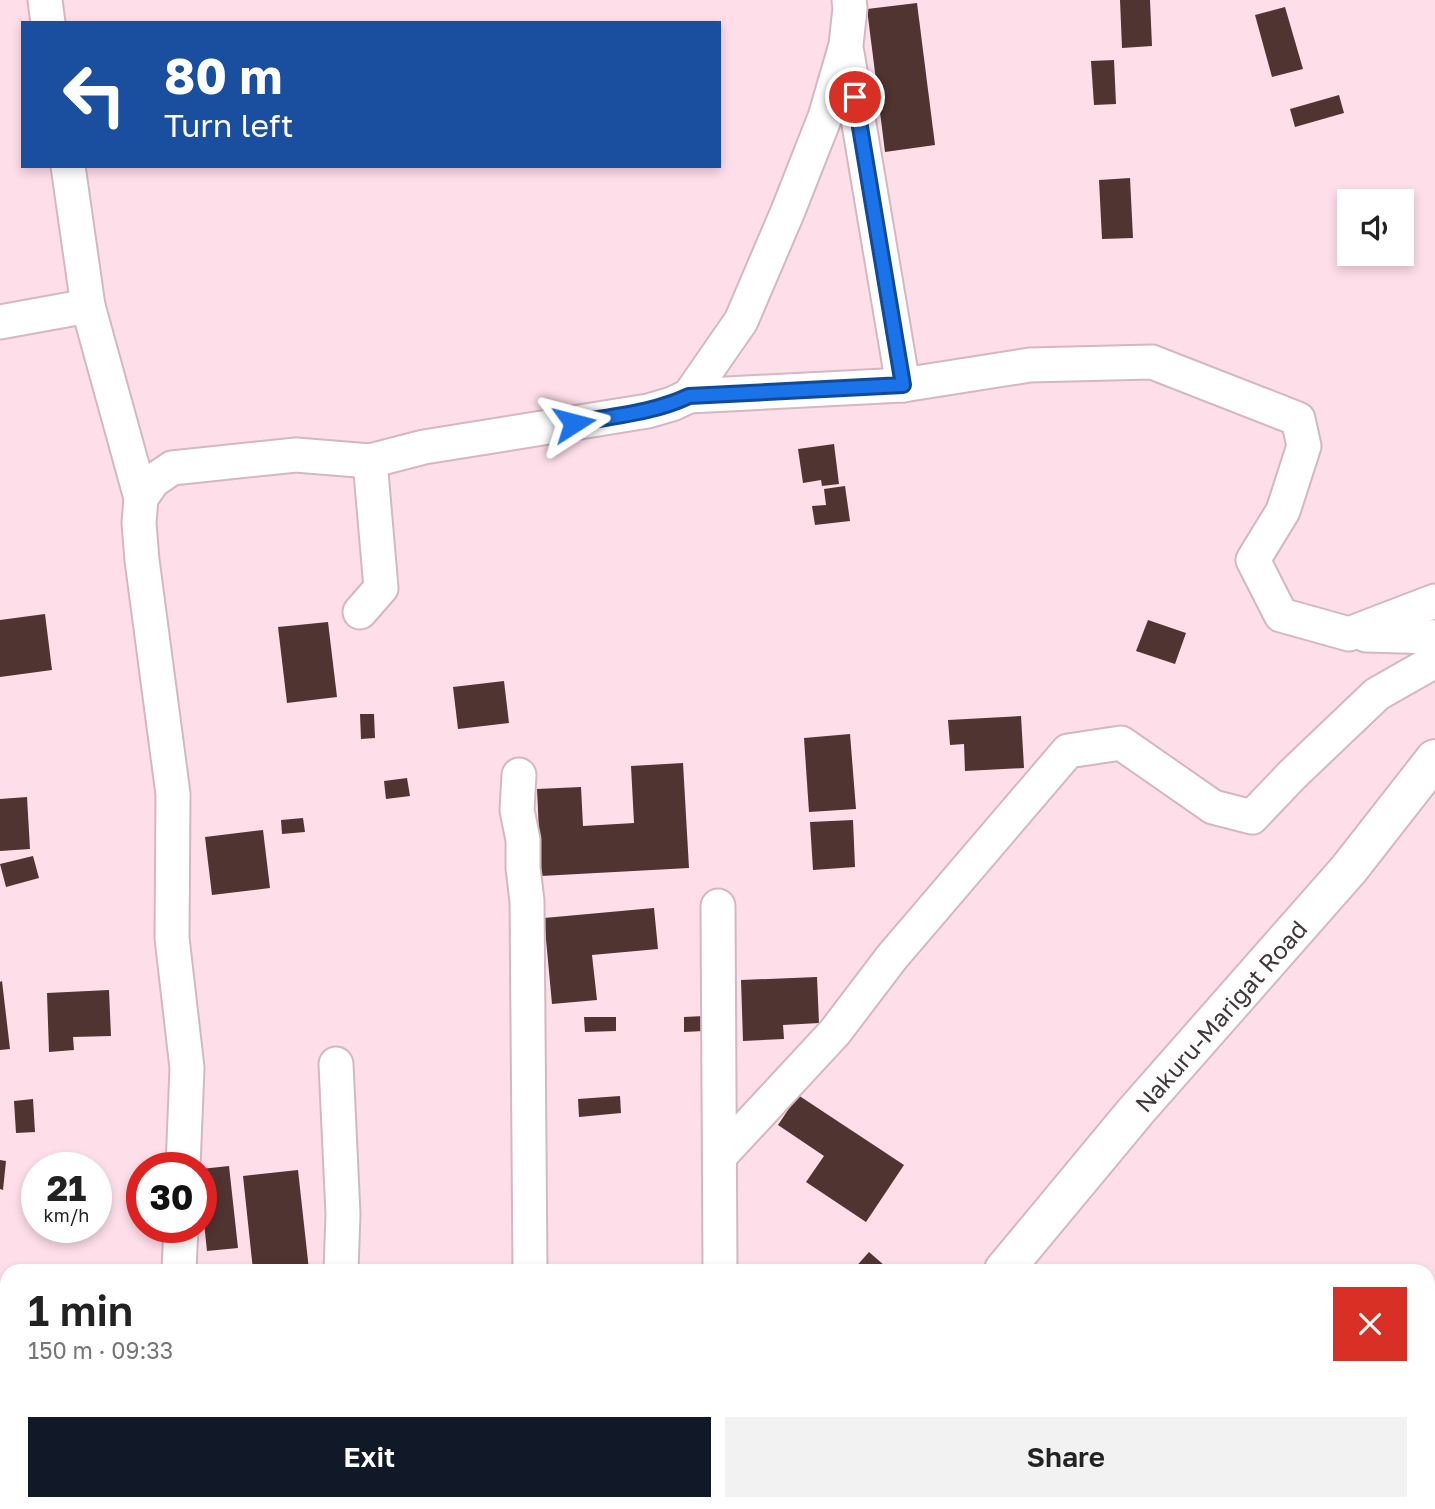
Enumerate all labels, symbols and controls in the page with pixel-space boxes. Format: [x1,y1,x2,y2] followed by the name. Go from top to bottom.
[164,46,282,105] text: 80 m
[49,49,140,140] icon: left
[825,67,885,127] pin
[836,78,874,116] icon: arrive
[164,106,293,144] text: Turn left
[1337,189,1414,266] map controls
[1337,189,1414,266] button: sound
[537,386,611,460] position arrow
[1128,914,1312,1117] street label: Nakuru-Marigat Road
[126,1152,217,1243] speed limit sign: 30
[47,1167,86,1209] text: 21
[44,1204,89,1226] text: km/h
[28,1285,133,1335] text: 1 min
[1333,1287,1407,1361] button: close
[28,1336,173,1364] text: 150 m · 09:33
[28,1417,711,1497] button: Exit
[725,1417,1407,1497] button: Share

